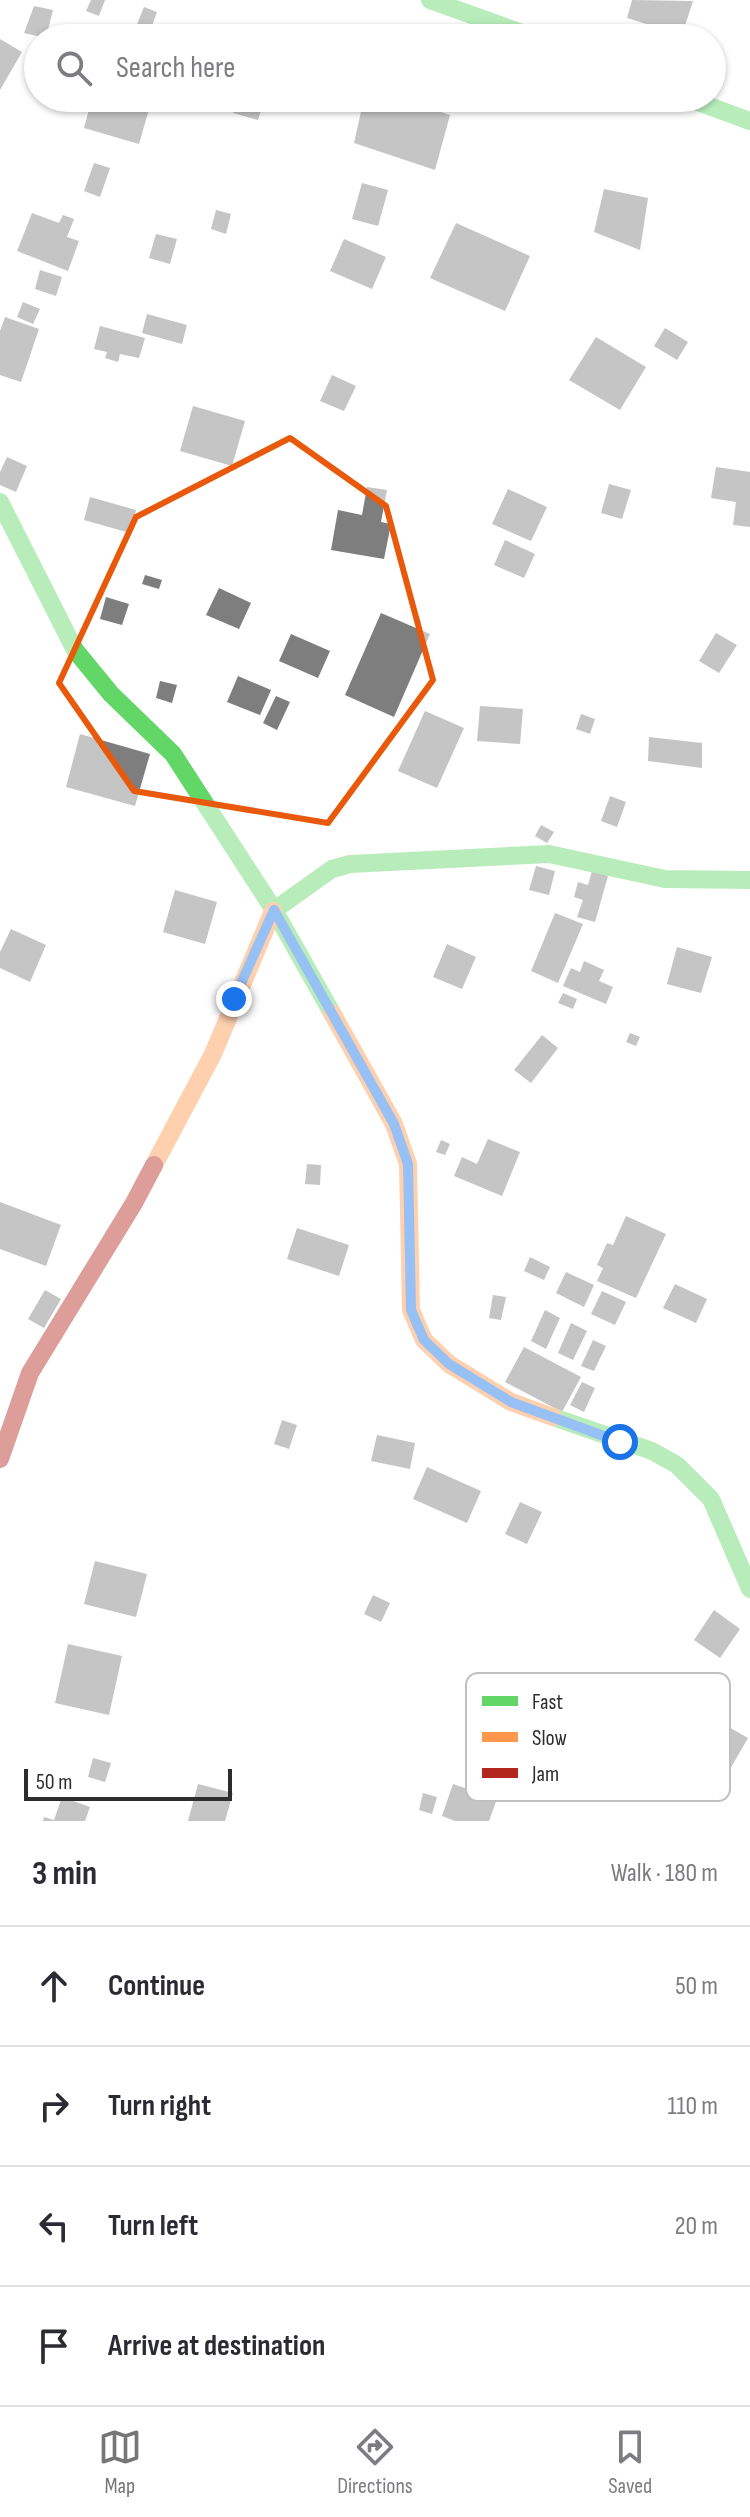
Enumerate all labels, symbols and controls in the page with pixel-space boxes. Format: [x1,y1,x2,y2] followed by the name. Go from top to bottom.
[24,24,726,112] search box
[52,46,96,90] icon: search
[116,50,235,86] text: Search here
[216,981,252,1017] route end
[602,1424,638,1460] route start
[466,1673,730,1801] legend
[532,1689,563,1716] text: Fast
[532,1725,567,1752] text: Slow
[531,1761,559,1788] text: Jam
[24,1765,232,1801] scale bar
[36,1769,72,1796] text: 50 m
[32,1853,97,1894] text: 3 min
[611,1858,718,1889] text: Walk · 180 m
[32,1964,76,2008] icon: ahead
[108,1968,205,2004] text: Continue
[675,1971,718,2002] text: 50 m
[32,2084,76,2128] icon: right
[108,2088,211,2124] text: Turn right
[667,2091,718,2122] text: 110 m
[32,2204,76,2248] icon: left
[108,2208,198,2244] text: Turn left
[675,2211,718,2242] text: 20 m
[32,2324,76,2368] icon: arrive
[108,2328,325,2364] text: Arrive at destination
[98,2425,142,2500] tab: Map
[337,2425,413,2500] tab: Directions
[608,2425,652,2500] tab: Saved

